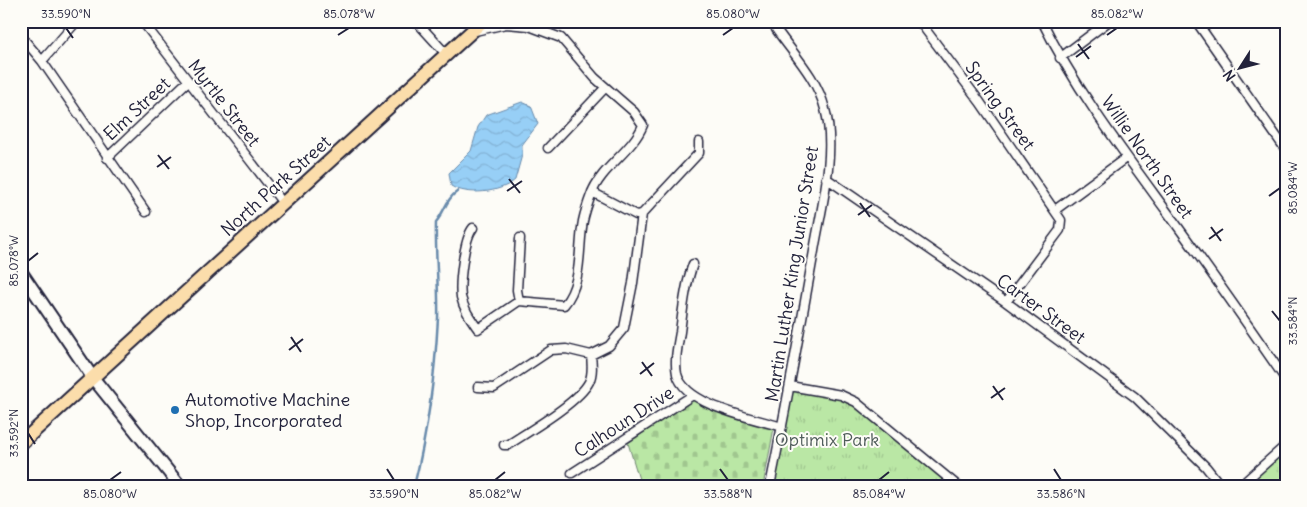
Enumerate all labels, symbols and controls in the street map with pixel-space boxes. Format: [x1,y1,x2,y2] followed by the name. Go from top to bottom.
[41,6,91,21] text: 33.590°N
[323,6,375,21] text: 85.078°W
[706,6,760,21] text: 85.080°W
[1091,6,1143,21] text: 85.082°W
[1214,42,1264,92] north arrow
[183,55,266,151] street label: Myrtle Street
[960,57,1040,155] street label: Spring Street
[1219,66,1240,85] text: N
[99,72,175,145] street label: Elm Street
[1096,91,1198,223] street label: Willie North Street
[216,130,335,241] street label: North Park Street
[760,144,823,403] street label: Martin Luther King Junior Street
[1285,161,1300,214] text: 85.084°W
[6,235,21,287] text: 85.078°W
[992,269,1090,349] street label: Carter Street
[1285,296,1300,346] text: 33.584°N
[570,381,678,462] street label: Calhoun Drive
[185,388,350,432] place label: Automotive Machine Shop, Incorporated
[169,404,181,416] marker: Automotive Machine Shop, Incorporated
[6,409,21,457] text: 33.592°N
[775,428,879,451] park label: Optimix Park
[83,486,137,501] text: 85.080°W
[369,486,419,501] text: 33.590°N
[469,486,521,501] text: 85.082°W
[703,486,753,501] text: 33.588°N
[853,486,906,501] text: 85.084°W
[1036,486,1086,501] text: 33.586°N

